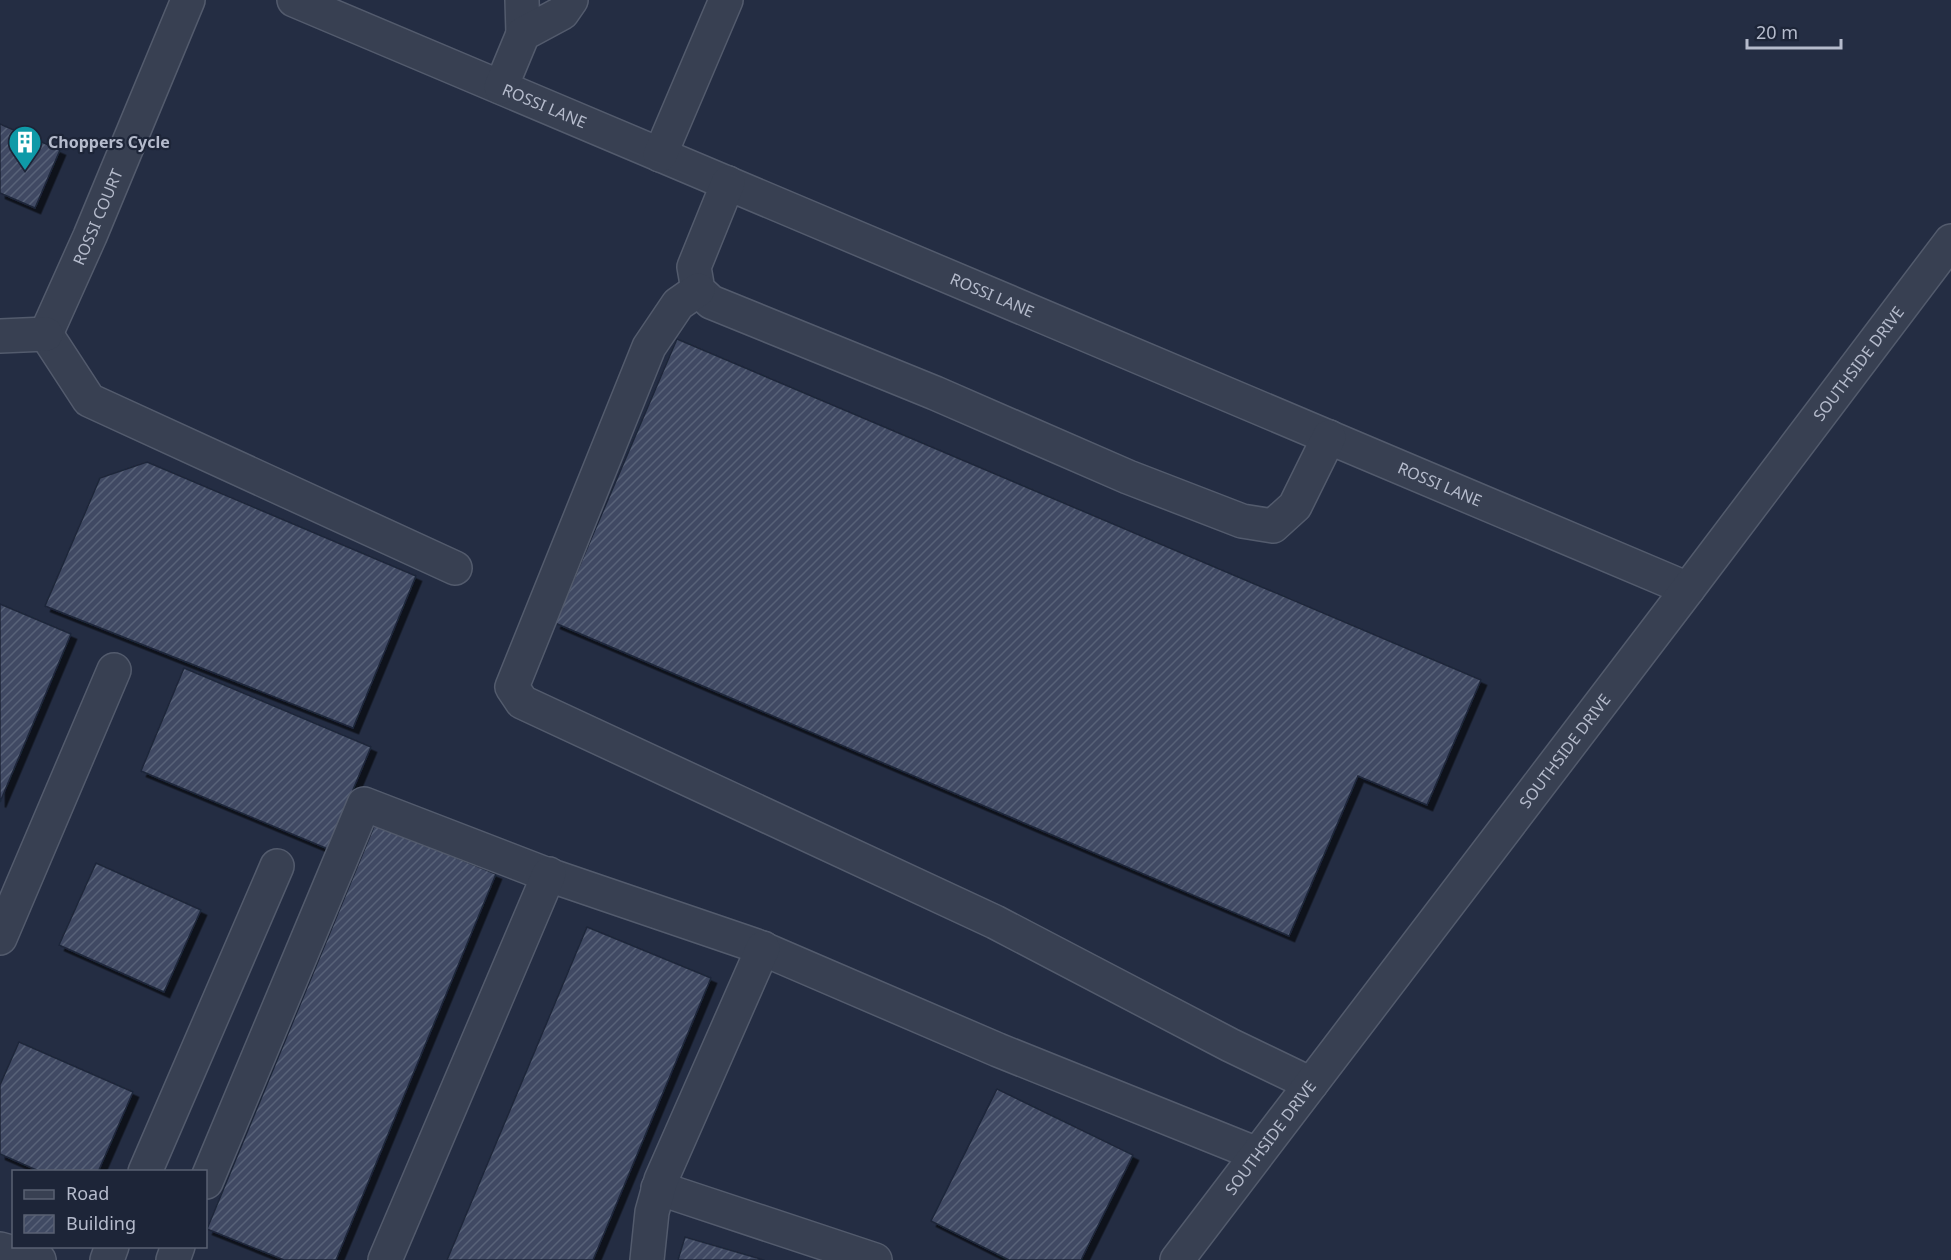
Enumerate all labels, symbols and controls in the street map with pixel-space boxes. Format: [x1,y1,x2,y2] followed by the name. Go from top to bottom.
[1747,12,1842,50] scale bar
[1756,20,1798,44] text: 20 m
[499,78,590,133] street label: ROSSI LANE
[7,124,43,171] building icon: Choppers Cycle
[48,131,170,153] place label: Choppers Cycle
[67,165,128,268] street label: ROSSI COURT
[947,267,1038,323] street label: ROSSI LANE
[1808,302,1909,425] street label: SOUTHSIDE DRIVE
[1394,457,1485,512] street label: ROSSI LANE
[1514,689,1615,813] street label: SOUTHSIDE DRIVE
[1220,1076,1321,1199] street label: SOUTHSIDE DRIVE
[12,1170,207,1248] legend
[66,1181,109,1205] text: Road
[66,1211,136,1235] text: Building

